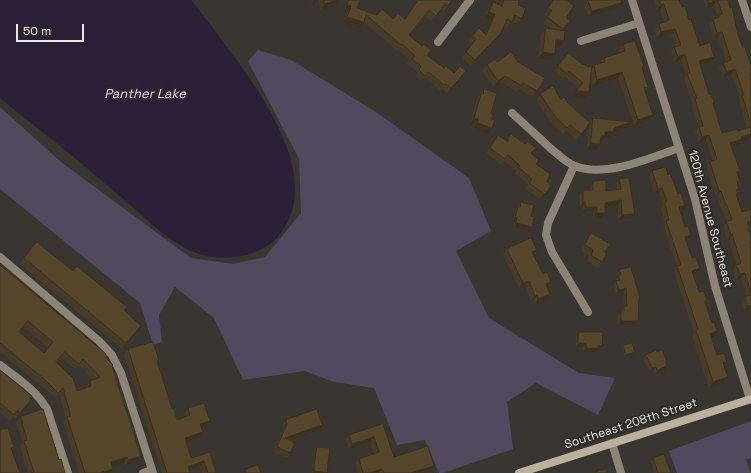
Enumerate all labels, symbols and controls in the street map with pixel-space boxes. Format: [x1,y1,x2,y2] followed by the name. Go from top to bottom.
[18,16,86,42] scale bar
[23,23,51,39] text: 50 m
[104,86,186,102] water label: Panther Lake
[685,149,735,289] street label: 120th Avenue Southeast
[563,396,699,452] street label: Southeast 208th Street

